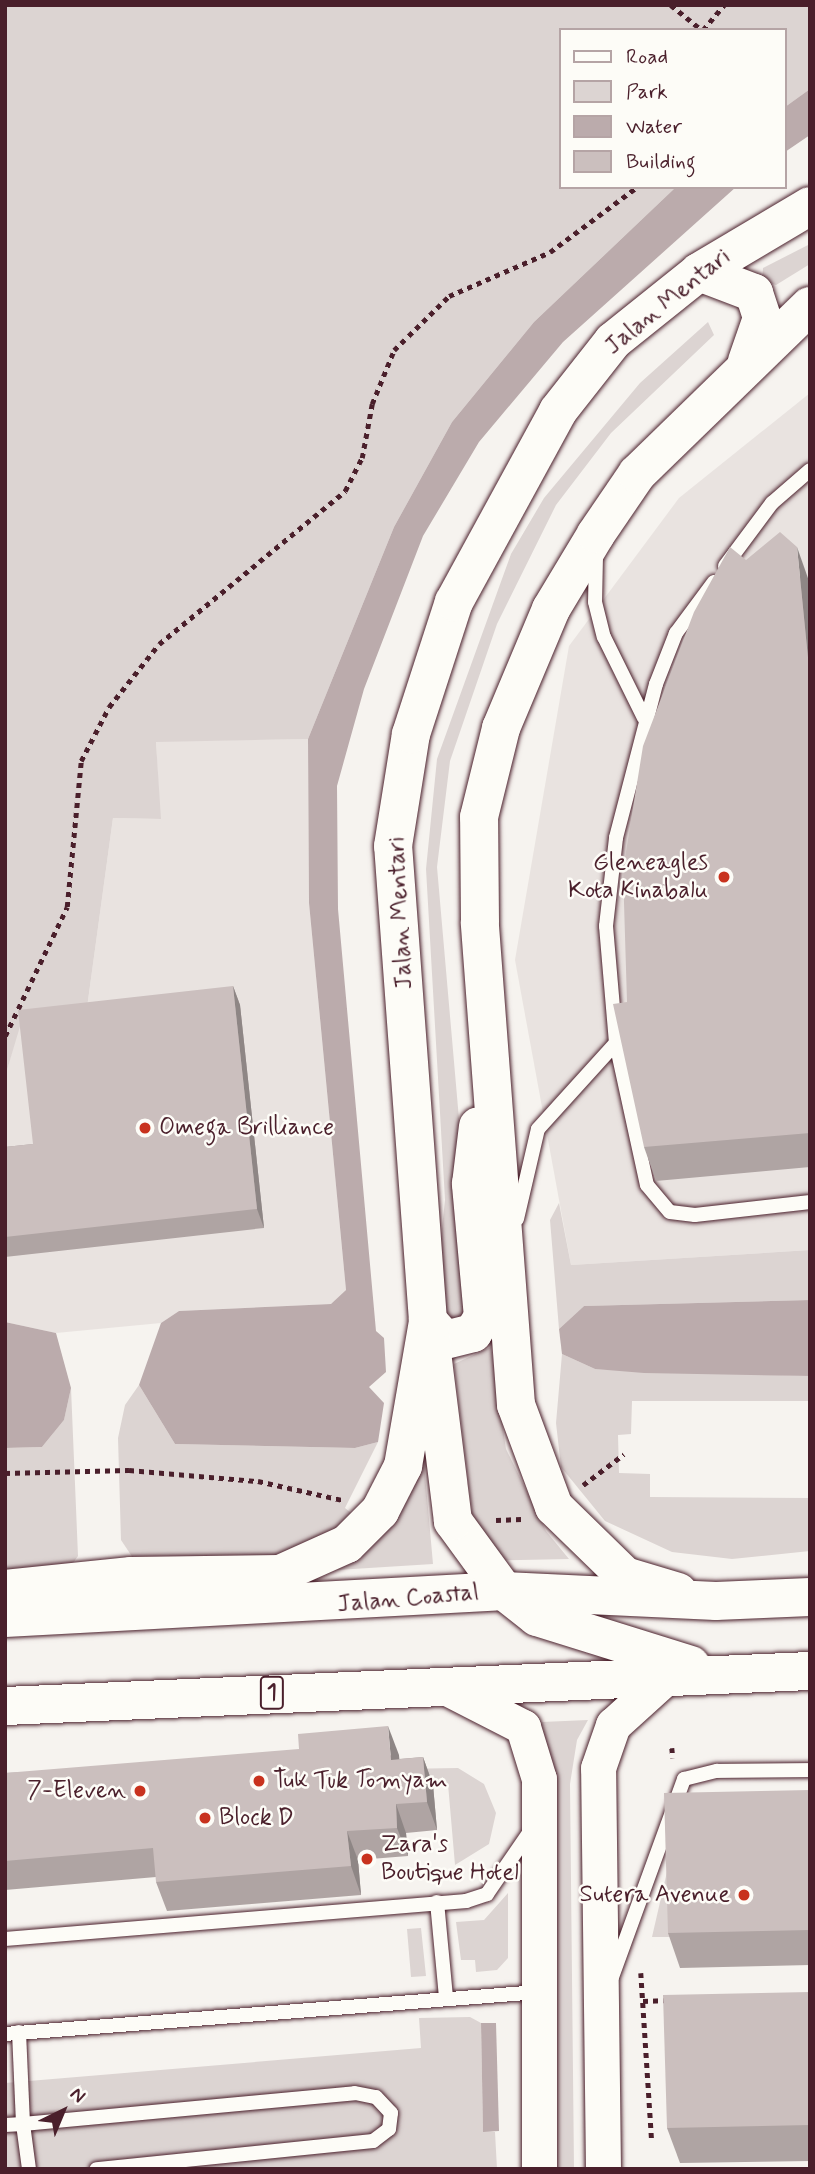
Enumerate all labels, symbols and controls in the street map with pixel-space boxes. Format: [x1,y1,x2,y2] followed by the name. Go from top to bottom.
[560,28,787,189] legend
[626,43,668,71] text: Road
[626,78,668,106] text: Park
[626,113,682,141] text: Water
[626,148,696,176] text: Building
[600,243,736,361] street label: Jalan Mentari
[383,836,419,990] street label: Jalan Mentari
[565,849,708,905] place label: Gleneagles Kota Kinabalu
[714,867,734,887] marker: Gleneagles Kota Kinabalu
[159,1114,333,1142] place label: Omega Brilliance
[137,1120,153,1136] marker: Omega Brilliance
[336,1578,480,1620] street label: Jalan Coastal
[260,1674,284,1712] road number: 1
[273,1767,442,1795] place label: Tuk Tuk Tomyam
[251,1773,267,1789] marker: Tuk Tuk Tomyam
[27,1777,126,1805] place label: 7-Eleven
[132,1783,148,1799] marker: 7-Eleven
[219,1804,295,1832] place label: Block D
[197,1810,213,1826] marker: Block D
[381,1831,519,1887] place label: Zara's Boutique Hotel
[359,1851,375,1867] marker: Zara's Boutique Hotel
[580,1881,730,1909] place label: Sutera Avenue
[736,1887,752,1903] marker: Sutera Avenue
[28,2076,98,2146] north arrow
[65,2082,91,2109] text: N

